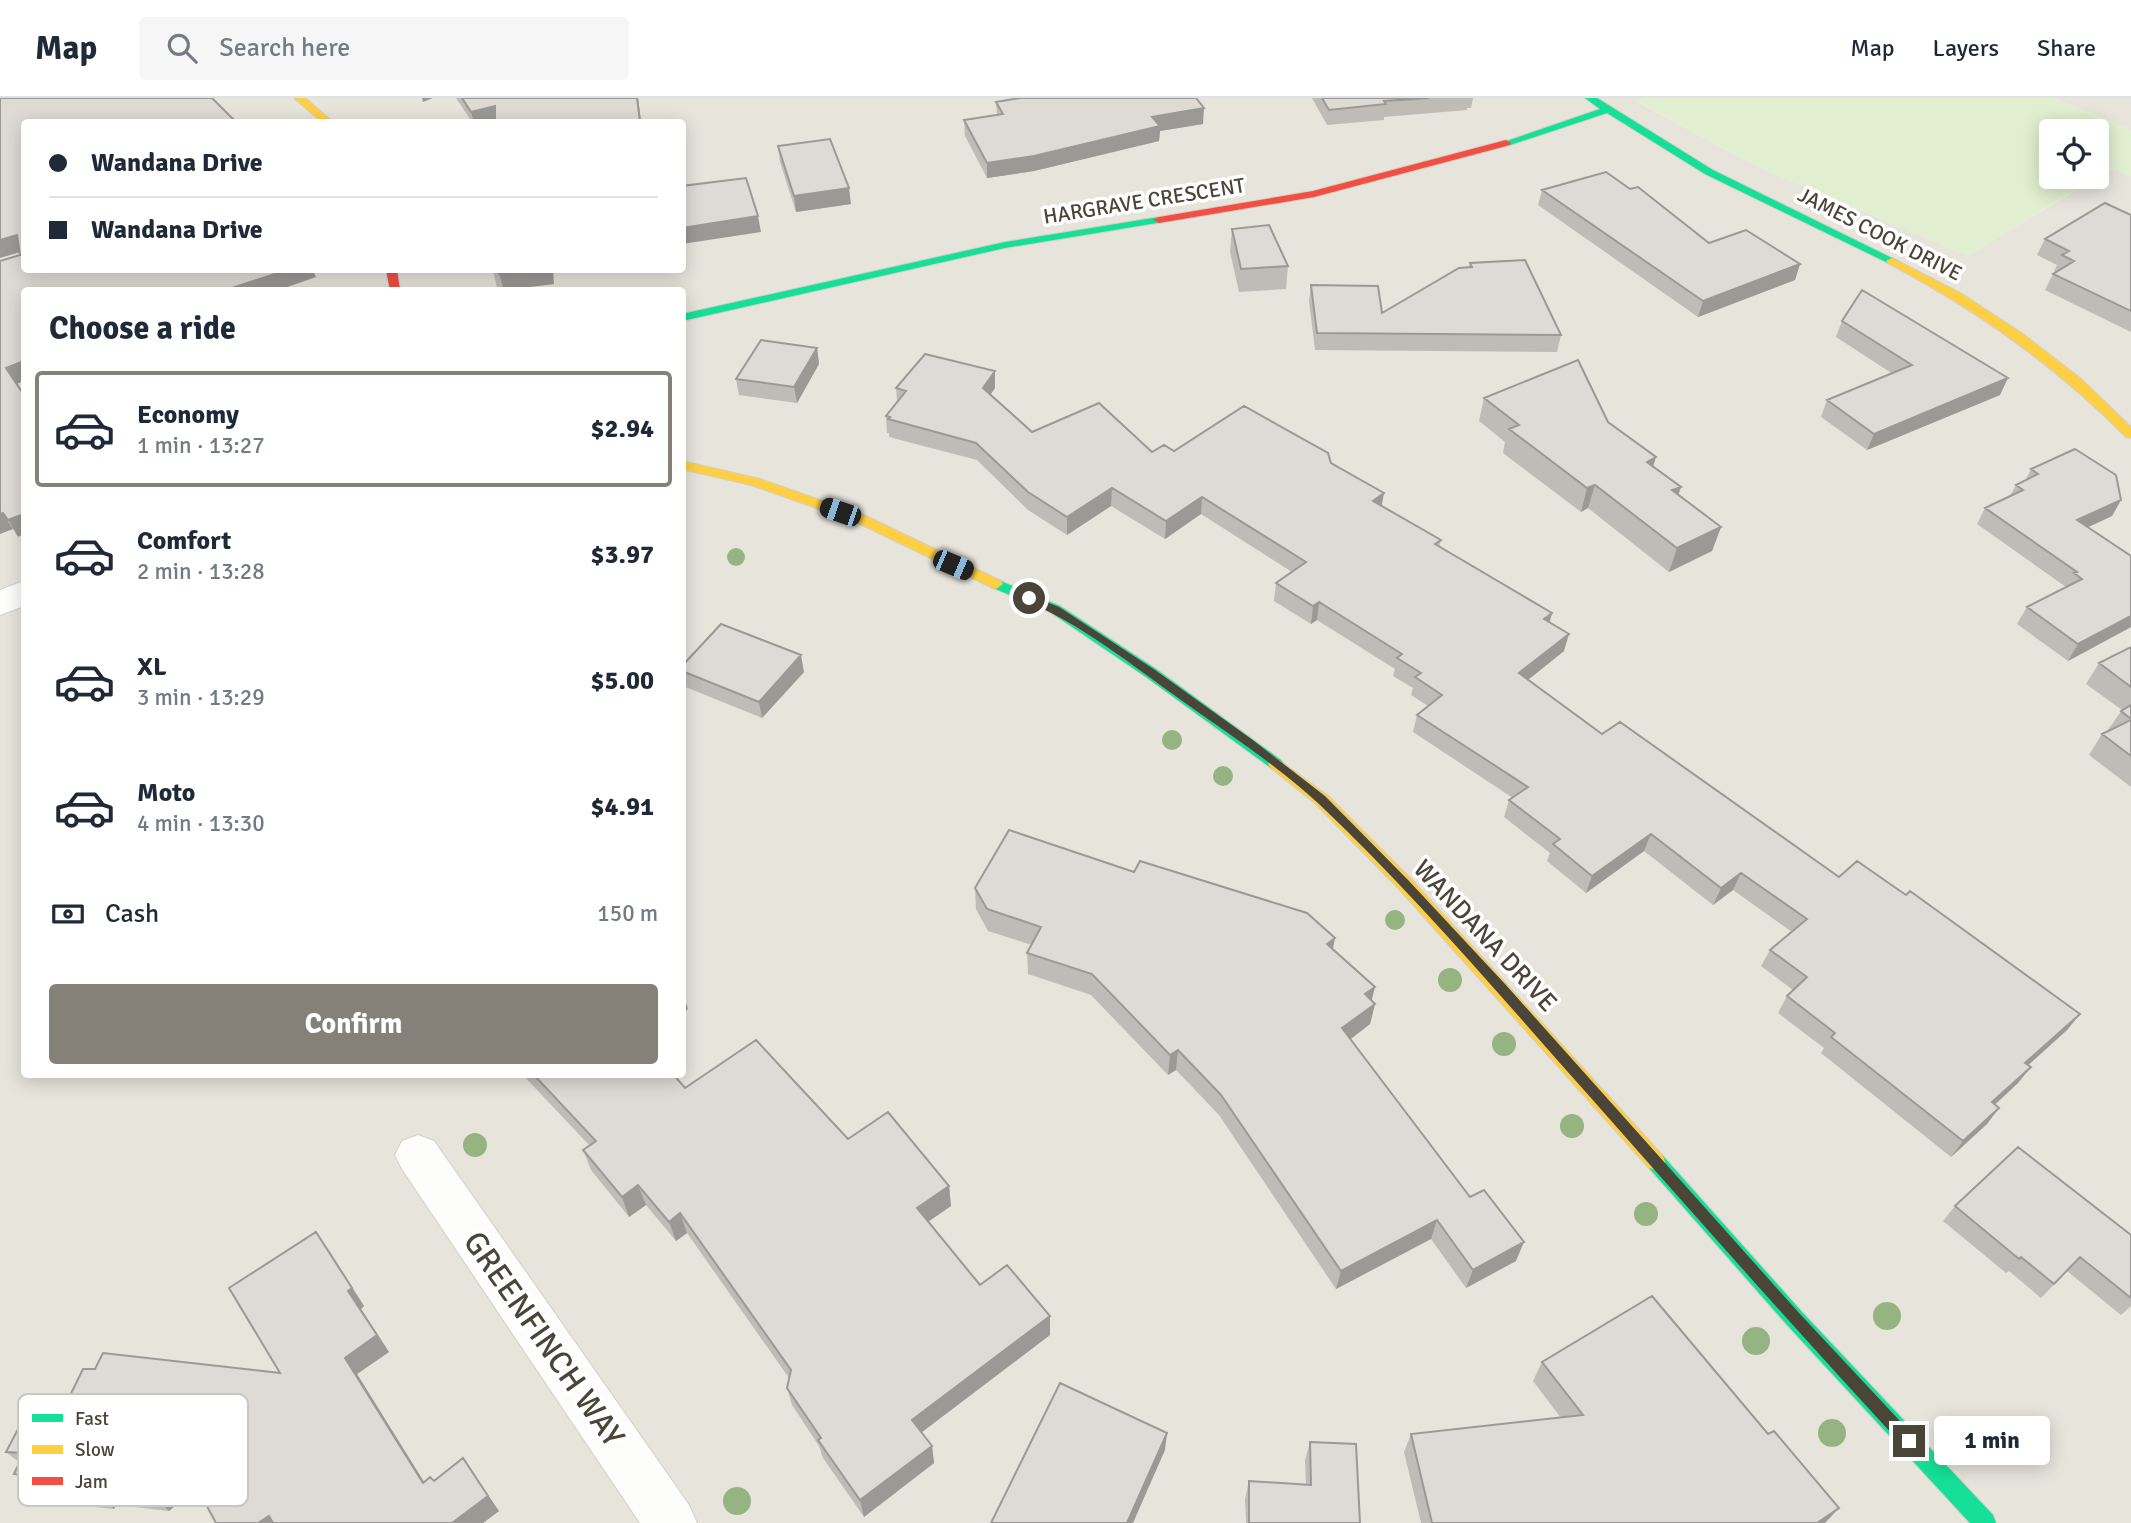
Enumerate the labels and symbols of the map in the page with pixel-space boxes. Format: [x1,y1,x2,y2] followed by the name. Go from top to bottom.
[1041,172,1247,230] street label: HARGRAVE CRESCENT
[1794,181,1966,287] street label: JAMES COOK DRIVE
[817,495,864,529] car
[930,547,977,583] car
[1013,582,1045,614] route start
[1406,853,1564,1019] street label: WANDANA DRIVE
[455,1224,633,1454] street label: GREENFINCH WAY
[18,1394,248,1506] legend
[75,1407,109,1431] text: Fast
[1934,1416,2049,1466] callout: 1 min
[1893,1425,1925,1457] route end
[75,1438,115,1462] text: Slow
[75,1470,108,1494] text: Jam

